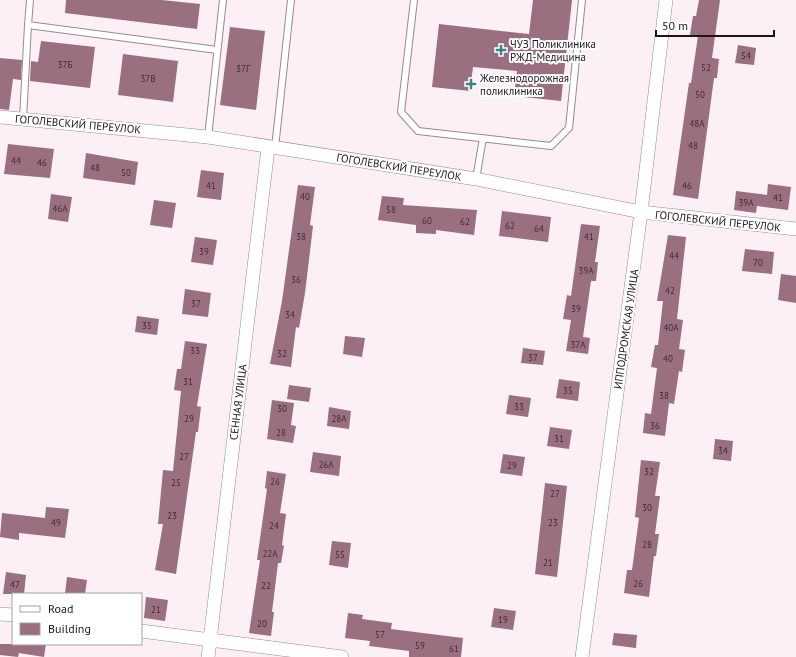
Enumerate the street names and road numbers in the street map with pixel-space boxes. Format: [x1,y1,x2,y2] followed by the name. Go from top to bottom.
[14,112,142,137] street label: ГОГОЛЕВСКИЙ ПЕРЕУЛОК
[336,150,463,184] street label: ГОГОЛЕВСКИЙ ПЕРЕУЛОК
[654,207,782,235] street label: ГОГОЛЕВСКИЙ ПЕРЕУЛОК
[611,268,641,390] street label: ИППОДРОМСКАЯ УЛИЦА
[226,363,250,441] street label: СЕННАЯ УЛИЦА

